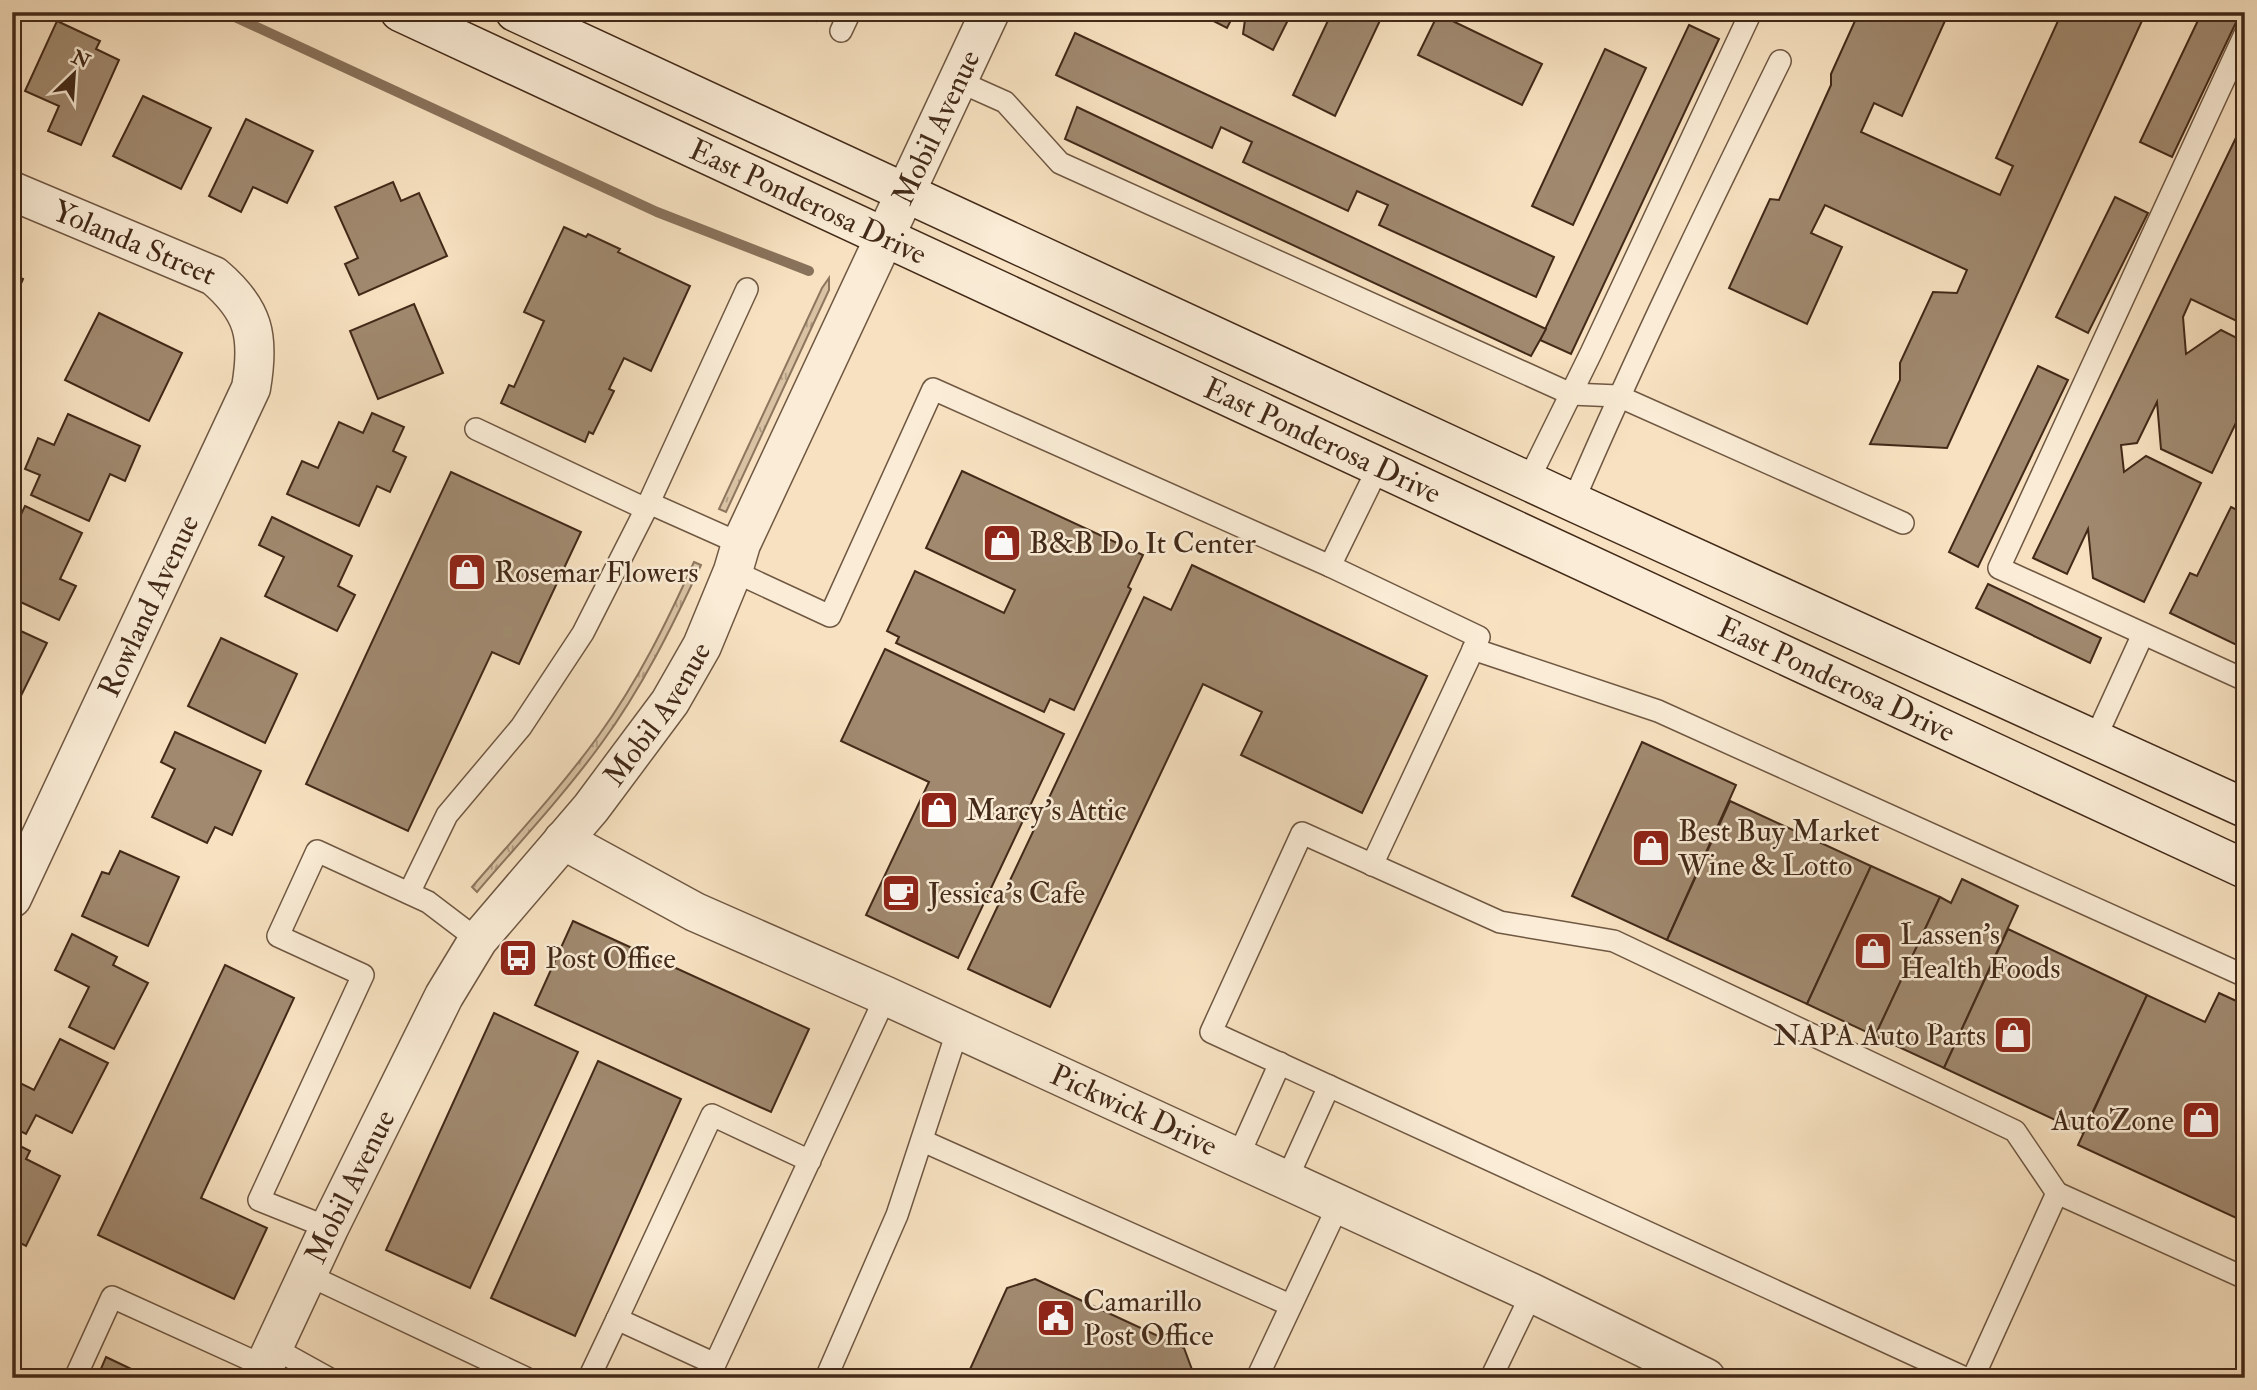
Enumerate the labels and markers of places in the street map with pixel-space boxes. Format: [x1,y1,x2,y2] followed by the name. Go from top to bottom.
[981,522,1023,564] shop icon: B&B Do It Center
[1029,525,1256,562] place label: B&B Do It Center
[446,551,488,593] shop icon: Rosemar Flowers
[494,554,698,591] place label: Rosemar Flowers
[918,789,960,831] shop icon: Marcy's Attic
[966,792,1126,829] place label: Marcy's Attic
[1677,813,1880,884] place label: Best Buy Market Wine & Lotto
[1630,827,1672,869] shop icon: Best Buy Market Wine & Lotto
[880,872,922,914] cafe icon: Jessica's Cafe
[927,875,1085,912] place label: Jessica's Cafe
[1900,916,2060,987] place label: Lassen's Health Foods
[1852,930,1894,972] shop icon: Lassen's Health Foods
[497,937,539,979] bus stop icon: Post Office
[545,940,676,977] place label: Post Office
[1992,1014,2034,1056] shop icon: NAPA Auto Parts
[1774,1017,1986,1054] place label: NAPA Auto Parts
[2180,1099,2222,1141] shop icon: AutoZone
[2050,1102,2174,1139] place label: AutoZone
[1083,1283,1214,1354] place label: Camarillo Post Office
[1035,1297,1077,1339] public building icon: Camarillo Post Office

